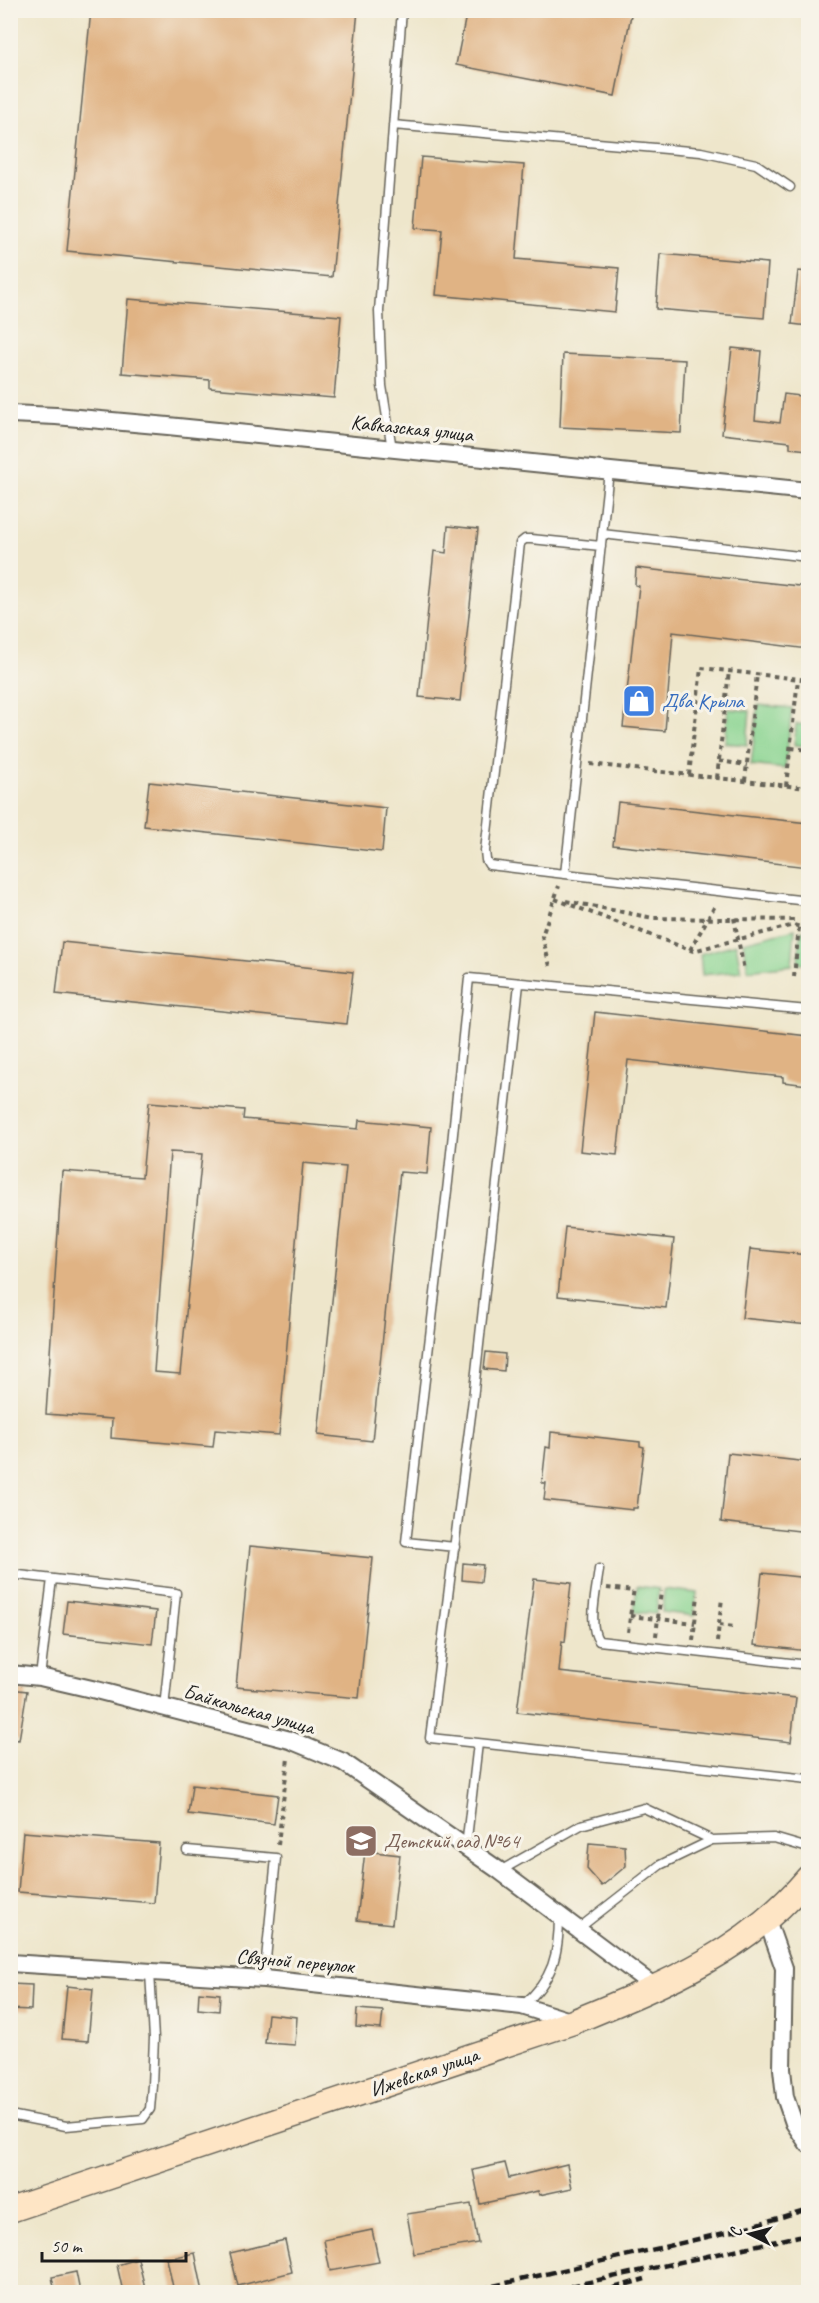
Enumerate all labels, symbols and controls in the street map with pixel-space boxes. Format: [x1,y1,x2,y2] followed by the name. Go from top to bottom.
[350,409,476,448] street label: Кавказская улица
[621,683,657,719] shop icon: Два Крыла
[662,688,746,714] place label: Два Крыла
[180,1678,320,1741] street label: Байкальская улица
[343,1823,379,1859] school or university icon: Детский сад №64
[384,1828,522,1854] place label: Детский сад №64
[235,1943,357,1979] street label: Связной переулок
[366,2041,484,2103] street label: Ижевская улица
[720,2204,780,2264] north arrow
[42,2225,186,2263] scale bar
[726,2225,747,2237] text: С
[51,2235,84,2257] text: 50 m

